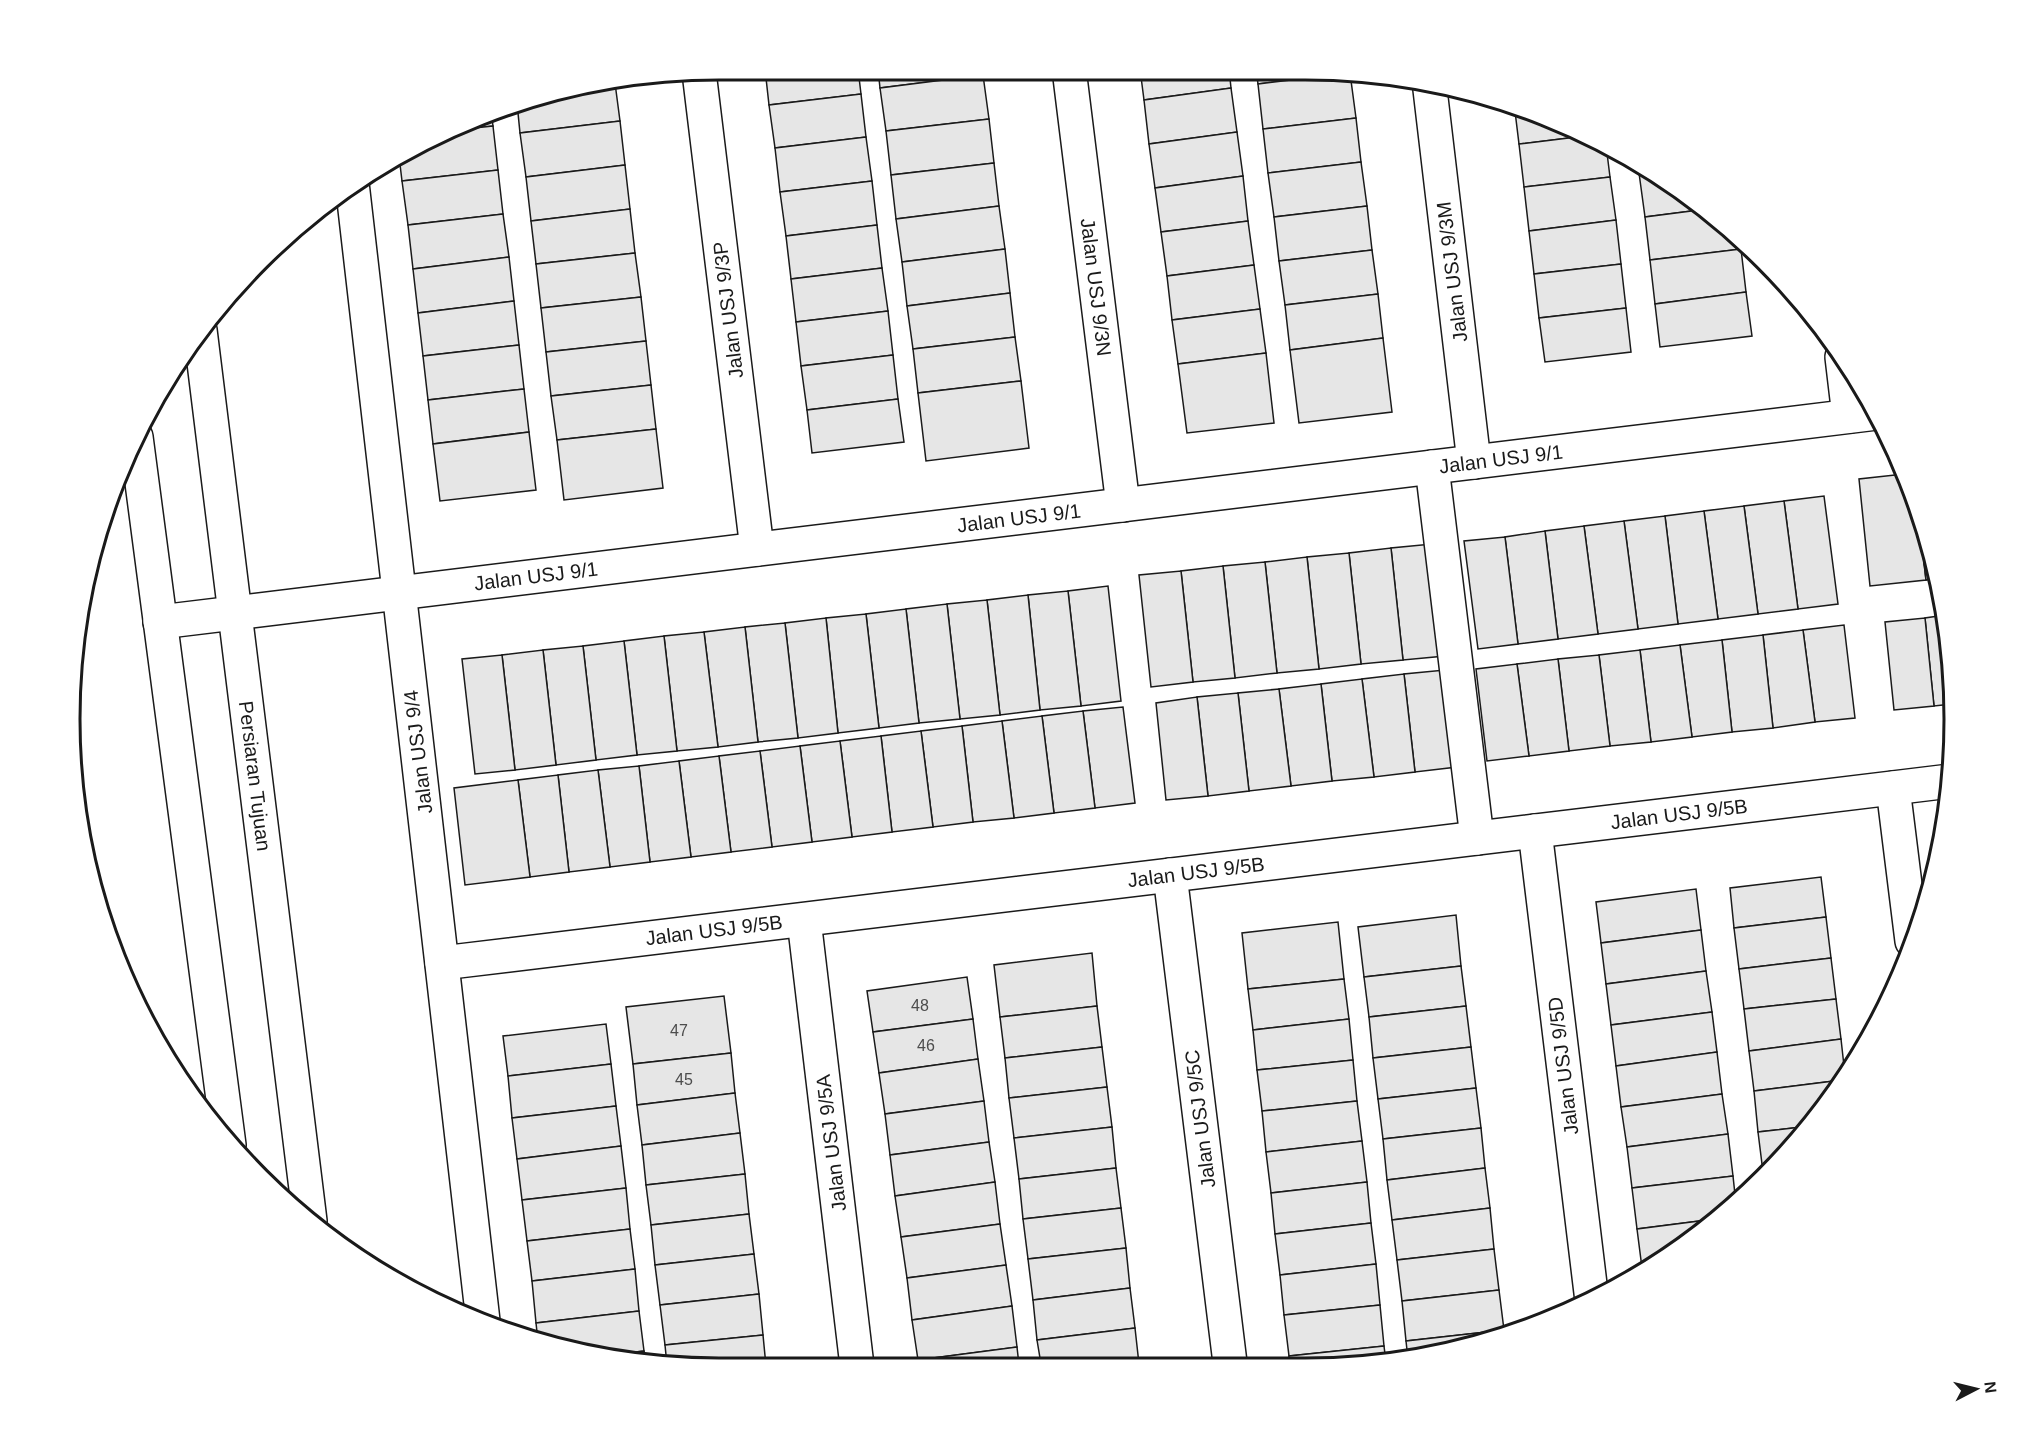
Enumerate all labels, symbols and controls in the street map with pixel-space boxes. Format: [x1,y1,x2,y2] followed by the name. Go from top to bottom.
[1432,201,1472,343] street label: Jalan USJ 9/3M
[1077,217,1115,357] street label: Jalan USJ 9/3N
[709,240,747,380] street label: Jalan USJ 9/3P
[1438,440,1564,478] street label: Jalan USJ 9/1
[956,499,1082,537] street label: Jalan USJ 9/1
[473,557,599,595] street label: Jalan USJ 9/1
[399,689,437,815] street label: Jalan USJ 9/4
[235,700,275,852] street label: Persiaran Tujuan
[1609,795,1749,833] street label: Jalan USJ 9/5B
[1126,853,1266,891] street label: Jalan USJ 9/5B
[644,911,784,949] street label: Jalan USJ 9/5B
[1544,996,1582,1136] street label: Jalan USJ 9/5D
[911,997,929,1014] house number: 48
[670,1022,688,1039] house number: 47
[917,1037,935,1054] house number: 46
[1181,1049,1219,1189] street label: Jalan USJ 9/5C
[675,1071,693,1088] house number: 45
[812,1073,850,1213] street label: Jalan USJ 9/5A
[1946,1359,2006,1419] north arrow
[1981,1380,2000,1394] text: N

